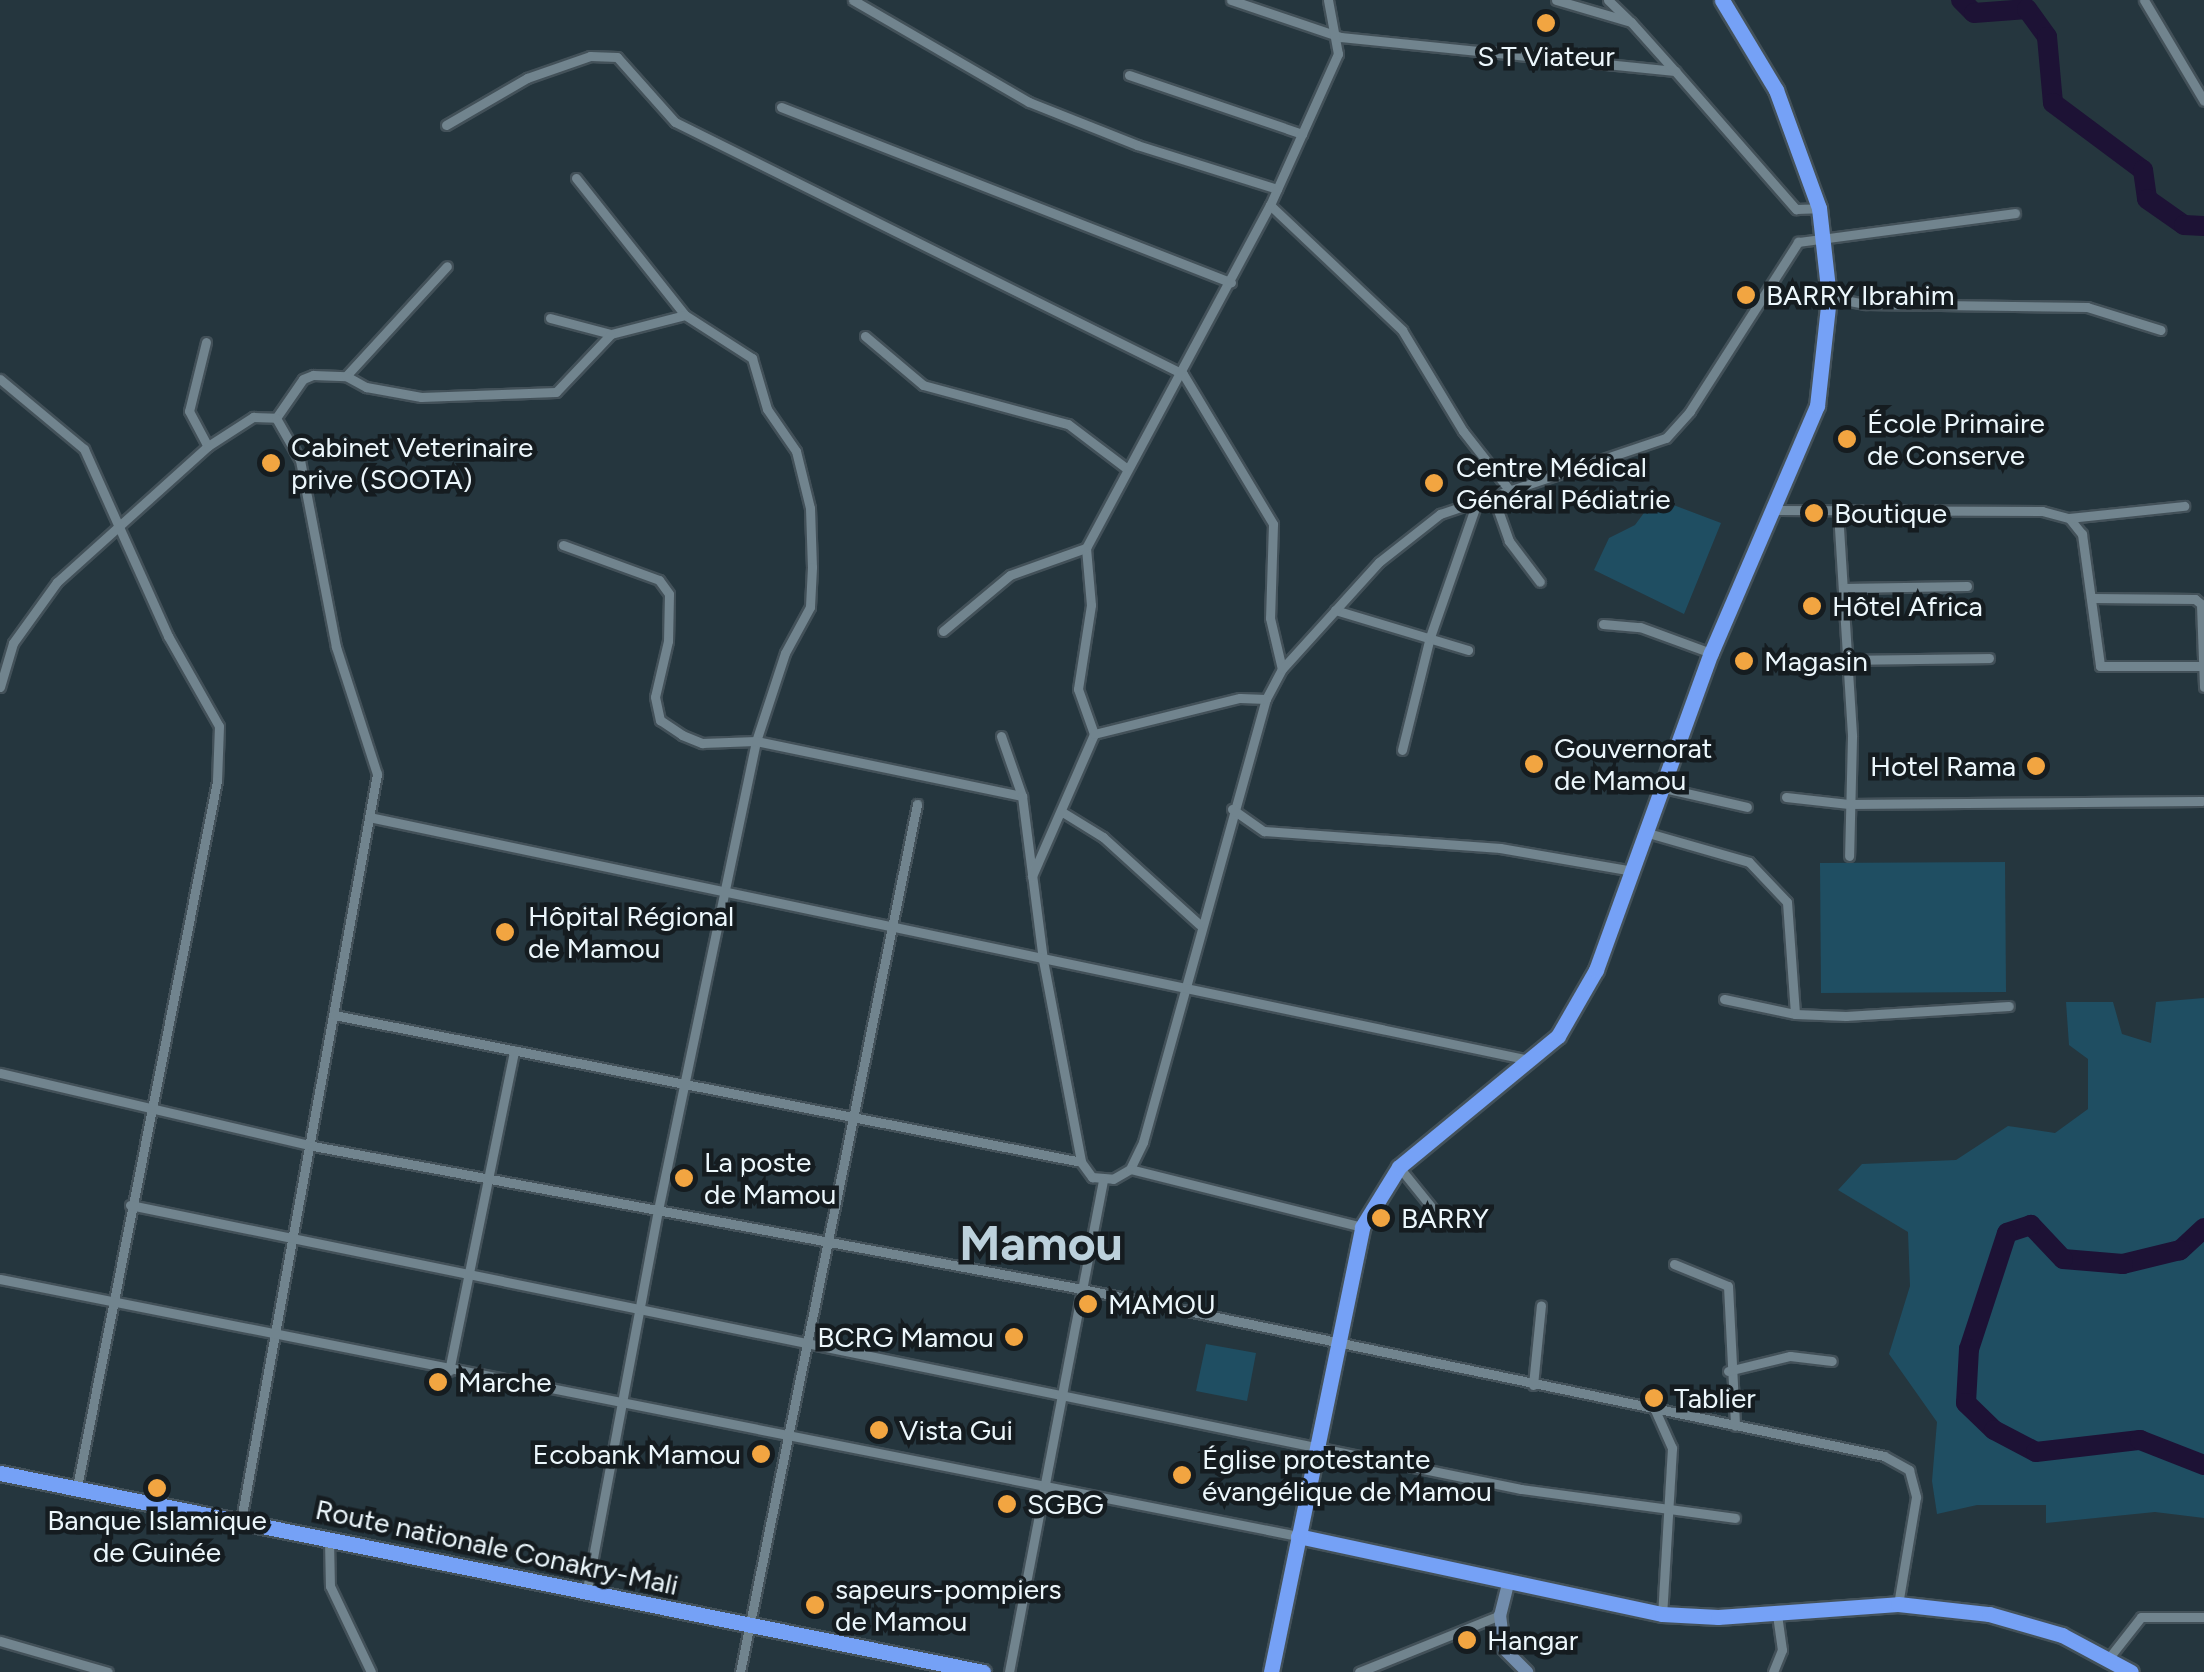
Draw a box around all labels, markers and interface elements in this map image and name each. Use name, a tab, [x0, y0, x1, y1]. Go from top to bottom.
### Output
marker: S T Viateur	[1535, 12, 1557, 34]
place label: S T Viateur	[1477, 39, 1615, 73]
place label: BARRY Ibrahim	[1766, 278, 1955, 312]
marker: BARRY Ibrahim	[1735, 284, 1757, 306]
place label: École Primaire de Conserve	[1867, 406, 2045, 472]
marker: École Primaire de Conserve	[1836, 428, 1858, 450]
place label: Cabinet Veterinaire prive (SOOTA)	[291, 430, 533, 496]
place label: Centre Médical Général Pédiatrie	[1456, 450, 1671, 516]
marker: Cabinet Veterinaire prive (SOOTA)	[260, 452, 282, 474]
marker: Centre Médical Général Pédiatrie	[1421, 470, 1447, 496]
place label: Boutique	[1834, 496, 1947, 530]
marker: Boutique	[1803, 502, 1825, 524]
place label: Hôtel Africa	[1832, 589, 1983, 623]
marker: Hôtel Africa	[1801, 595, 1823, 617]
place label: Magasin	[1764, 644, 1868, 678]
marker: Magasin	[1733, 650, 1755, 672]
place label: Gouvernorat de Mamou	[1554, 731, 1712, 797]
place label: Hotel Rama	[1870, 749, 2016, 783]
marker: Gouvernorat de Mamou	[1523, 753, 1545, 775]
marker: Hotel Rama	[2025, 755, 2047, 777]
place label: Hôpital Régional de Mamou	[528, 899, 734, 965]
marker: Hôpital Régional de Mamou	[492, 919, 518, 945]
place label: La poste de Mamou	[704, 1145, 836, 1211]
marker: La poste de Mamou	[673, 1167, 695, 1189]
place label: BARRY	[1401, 1201, 1489, 1235]
marker: BARRY	[1370, 1207, 1392, 1229]
district label: Mamou	[959, 1215, 1123, 1273]
place label: MAMOU	[1108, 1287, 1216, 1321]
marker: MAMOU	[1077, 1293, 1099, 1315]
place label: BCRG Mamou	[817, 1320, 994, 1354]
marker: BCRG Mamou	[1003, 1326, 1025, 1348]
place label: Marche	[458, 1365, 551, 1399]
marker: Marche	[427, 1371, 449, 1393]
place label: Tablier	[1674, 1381, 1756, 1415]
marker: Tablier	[1643, 1387, 1665, 1409]
place label: Vista Gui	[899, 1413, 1013, 1447]
marker: Vista Gui	[868, 1419, 890, 1441]
place label: Ecobank Mamou	[533, 1437, 741, 1471]
place label: Église protestante évangélique de Mamou	[1202, 1442, 1492, 1508]
marker: Ecobank Mamou	[750, 1443, 772, 1465]
marker: Église protestante évangélique de Mamou	[1171, 1464, 1193, 1486]
marker: Banque Islamique de Guinée	[146, 1477, 168, 1499]
place label: SGBG	[1027, 1487, 1104, 1521]
street label: Route nationale Conakry-Mali	[313, 1492, 681, 1602]
marker: SGBG	[996, 1493, 1018, 1515]
place label: Banque Islamique de Guinée	[47, 1503, 267, 1569]
place label: sapeurs-pompiers de Mamou	[835, 1572, 1061, 1638]
marker: sapeurs-pompiers de Mamou	[804, 1594, 826, 1616]
place label: Hangar	[1487, 1623, 1578, 1657]
marker: Hangar	[1456, 1629, 1478, 1651]

